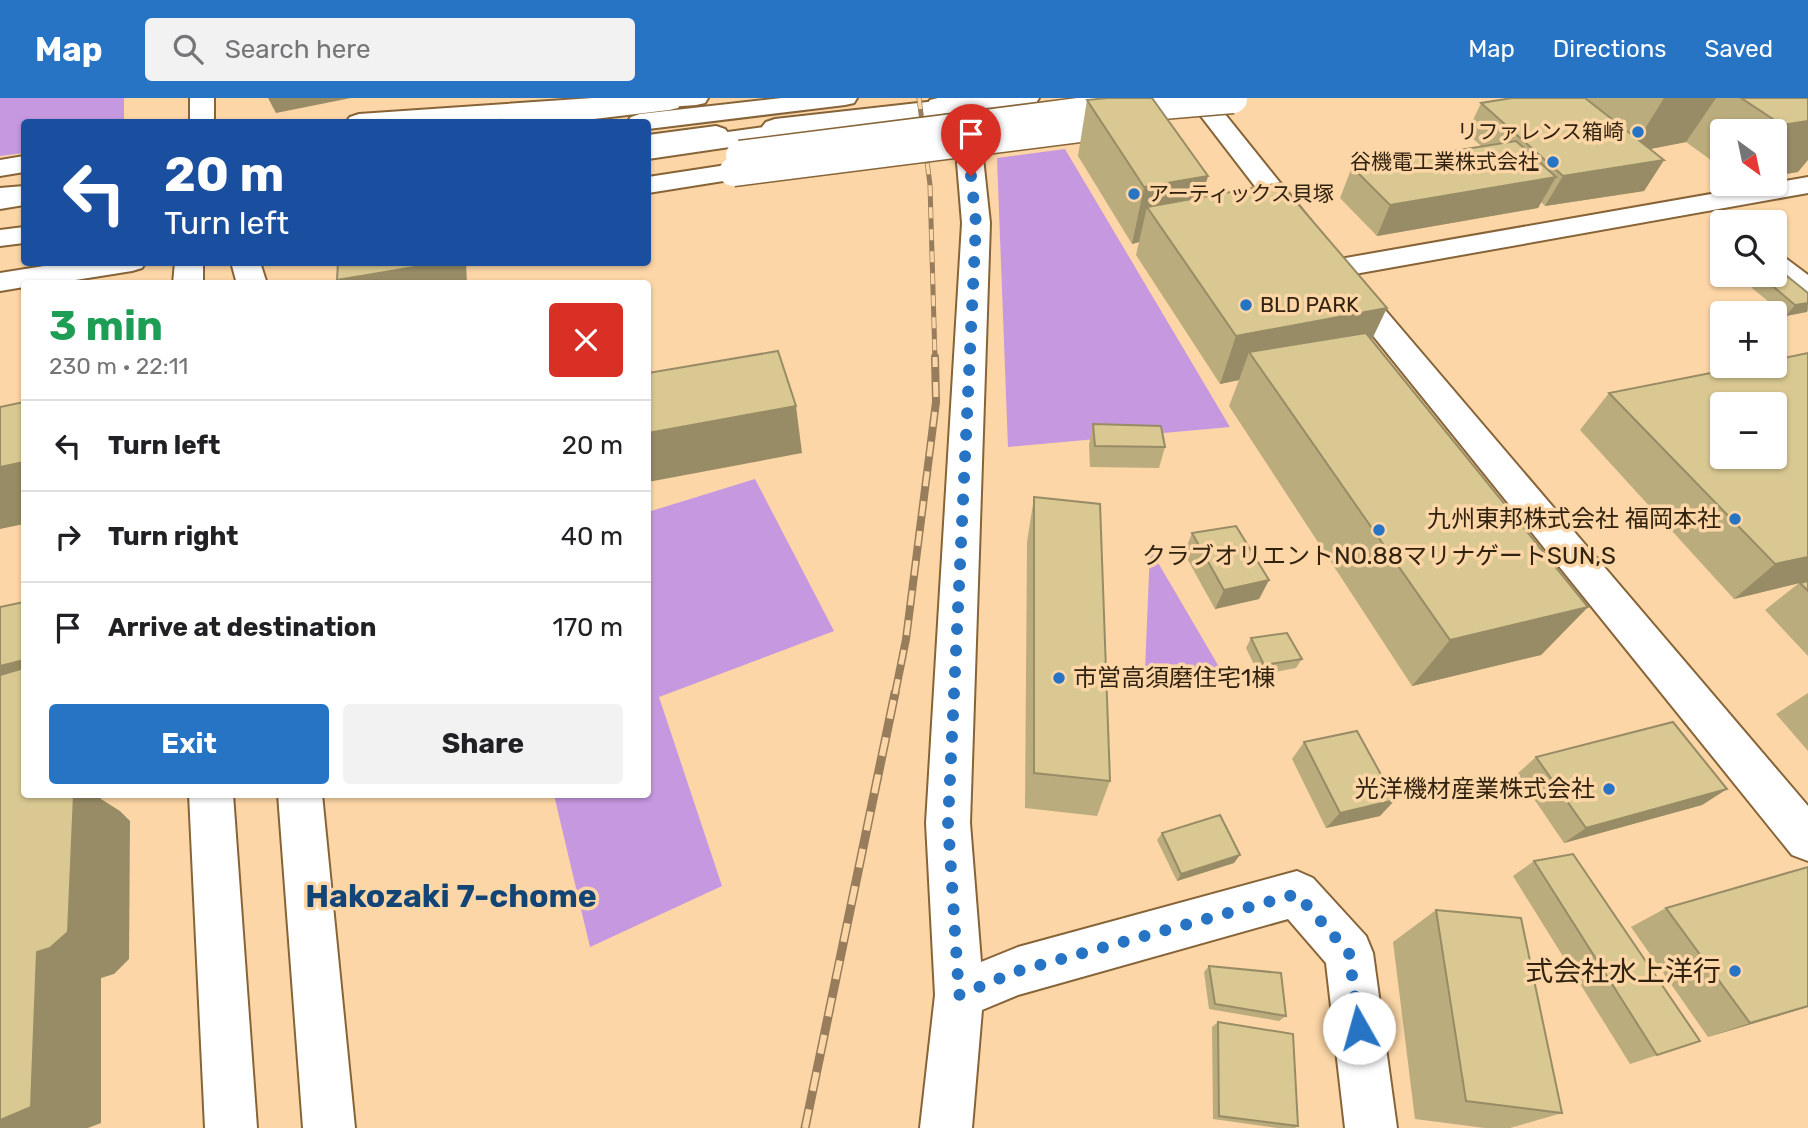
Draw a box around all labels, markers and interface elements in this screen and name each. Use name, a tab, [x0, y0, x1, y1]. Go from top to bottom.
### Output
search box	[145, 18, 635, 81]
text: Map	[35, 30, 103, 69]
icon: search	[169, 30, 207, 68]
text: Search here	[225, 34, 370, 65]
text: Map	[1468, 35, 1515, 63]
text: Directions	[1553, 35, 1666, 63]
text: Saved	[1704, 35, 1773, 63]
pin	[941, 104, 1001, 176]
icon: arrive	[952, 115, 990, 153]
place label: リファレンス箱崎	[1456, 119, 1624, 144]
north arrow	[1710, 119, 1787, 196]
map controls	[1710, 119, 1787, 469]
marker: リファレンス箱崎	[1630, 124, 1646, 140]
text: 20 m	[164, 145, 285, 203]
icon: left	[49, 147, 140, 238]
place label: 谷機電工業株式会社	[1350, 149, 1539, 174]
marker: 谷機電工業株式会社	[1545, 154, 1561, 170]
place label: アーティックス貝塚	[1148, 181, 1334, 206]
marker: アーティックス貝塚	[1126, 186, 1142, 202]
text: Turn left	[164, 204, 289, 242]
button: search	[1710, 210, 1787, 287]
place label: BLD PARK	[1260, 292, 1359, 317]
marker: BLD PARK	[1238, 297, 1254, 313]
text: 3 min	[49, 301, 163, 351]
button: +	[1710, 301, 1787, 378]
button: close	[549, 303, 623, 377]
text: 230 m · 22:11	[49, 352, 188, 380]
button: −	[1710, 392, 1787, 469]
icon: left	[49, 427, 87, 465]
text: Turn left	[108, 430, 220, 461]
text: 20 m	[562, 430, 623, 461]
place label: 九州東邦株式会社 福岡本社	[1427, 505, 1721, 533]
marker: 九州東邦株式会社 福岡本社	[1727, 511, 1743, 527]
icon: right	[49, 518, 87, 556]
text: Turn right	[108, 521, 238, 552]
text: 40 m	[561, 521, 623, 552]
marker: クラブオリエントNO.88マリナゲートSUN,S	[1371, 522, 1387, 538]
place label: クラブオリエントNO.88マリナゲートSUN,S	[1142, 542, 1616, 570]
icon: arrive	[49, 609, 87, 647]
text: Arrive at destination	[108, 612, 376, 643]
text: 170 m	[553, 612, 623, 643]
place label: 市営高須磨住宅1棟	[1073, 664, 1275, 692]
marker: 市営高須磨住宅1棟	[1051, 670, 1067, 686]
button: Exit	[49, 704, 329, 784]
button: Share	[343, 704, 623, 784]
place label: 光洋機材産業株式会社	[1355, 775, 1595, 803]
marker: 光洋機材産業株式会社	[1601, 781, 1617, 797]
district label: Hakozaki 7-chome	[305, 877, 597, 915]
place label: 式会社水上洋行	[1525, 955, 1721, 988]
marker: 式会社水上洋行	[1727, 963, 1743, 979]
position arrow	[1322, 991, 1396, 1065]

